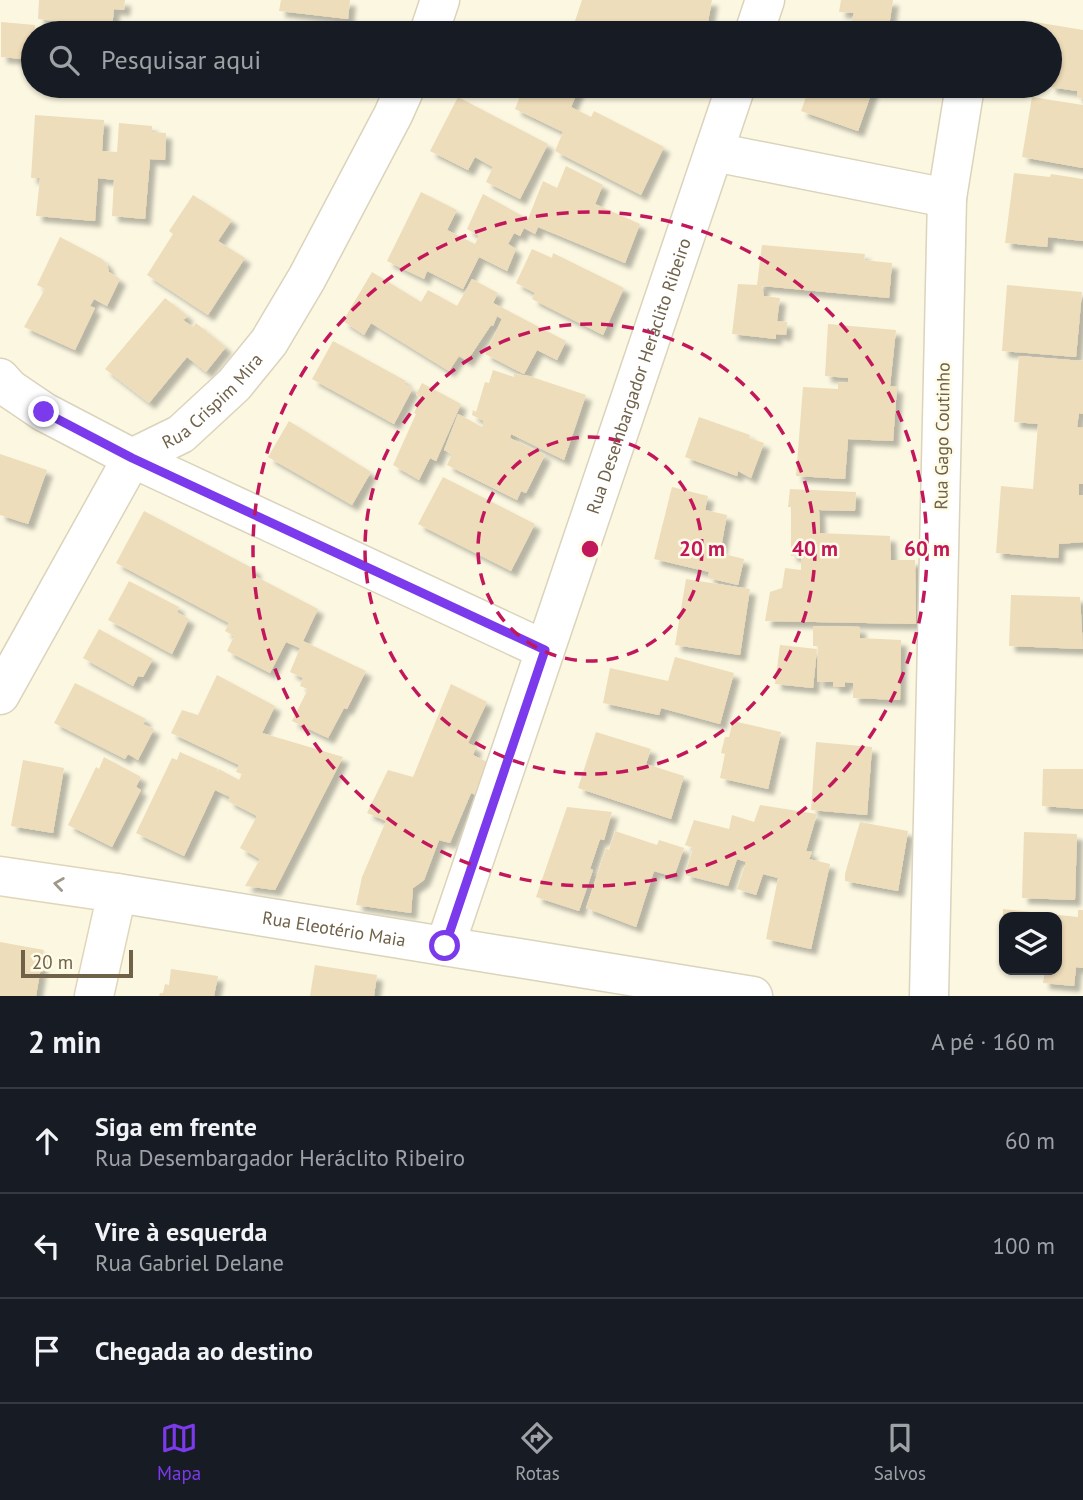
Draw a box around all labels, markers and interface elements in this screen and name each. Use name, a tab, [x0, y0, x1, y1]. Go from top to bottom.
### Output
search box	[21, 21, 1062, 98]
icon: search	[45, 41, 83, 79]
text: Pesquisar aqui	[101, 43, 261, 76]
street label: Rua Desembargador Heráclito Ribeiro	[581, 235, 695, 517]
street label: Rua Crispim Mira	[158, 348, 267, 453]
street label: Rua Gago Coutinho	[929, 362, 955, 510]
route end	[28, 396, 59, 427]
text: 20 m	[679, 535, 725, 562]
text: 40 m	[792, 535, 838, 562]
text: 60 m	[904, 535, 950, 562]
centre of rings	[578, 537, 602, 561]
one-way arrow	[53, 877, 64, 892]
street label: Rua Eleotério Maia	[261, 905, 408, 951]
map controls	[999, 912, 1062, 975]
button: layers	[999, 912, 1062, 975]
route start	[429, 930, 460, 961]
scale bar	[21, 947, 133, 979]
text: 20 m	[32, 950, 73, 974]
text: 2 min	[28, 1022, 101, 1061]
text: A pé · 160 m	[931, 1027, 1055, 1056]
text: Siga em frente	[95, 1110, 257, 1143]
icon: ahead	[28, 1122, 66, 1160]
text: 60 m	[1005, 1126, 1055, 1155]
text: Rua Desembargador Heráclito Ribeiro	[95, 1143, 465, 1172]
text: Vire à esquerda	[95, 1215, 267, 1248]
icon: left	[28, 1227, 66, 1265]
text: 100 m	[993, 1231, 1055, 1260]
text: Rua Gabriel Delane	[95, 1248, 284, 1277]
icon: arrive	[28, 1332, 66, 1370]
text: Chegada ao destino	[95, 1334, 313, 1367]
tab: Mapa	[157, 1419, 201, 1485]
tab: Rotas	[515, 1419, 560, 1485]
tab: Salvos	[874, 1419, 926, 1485]

